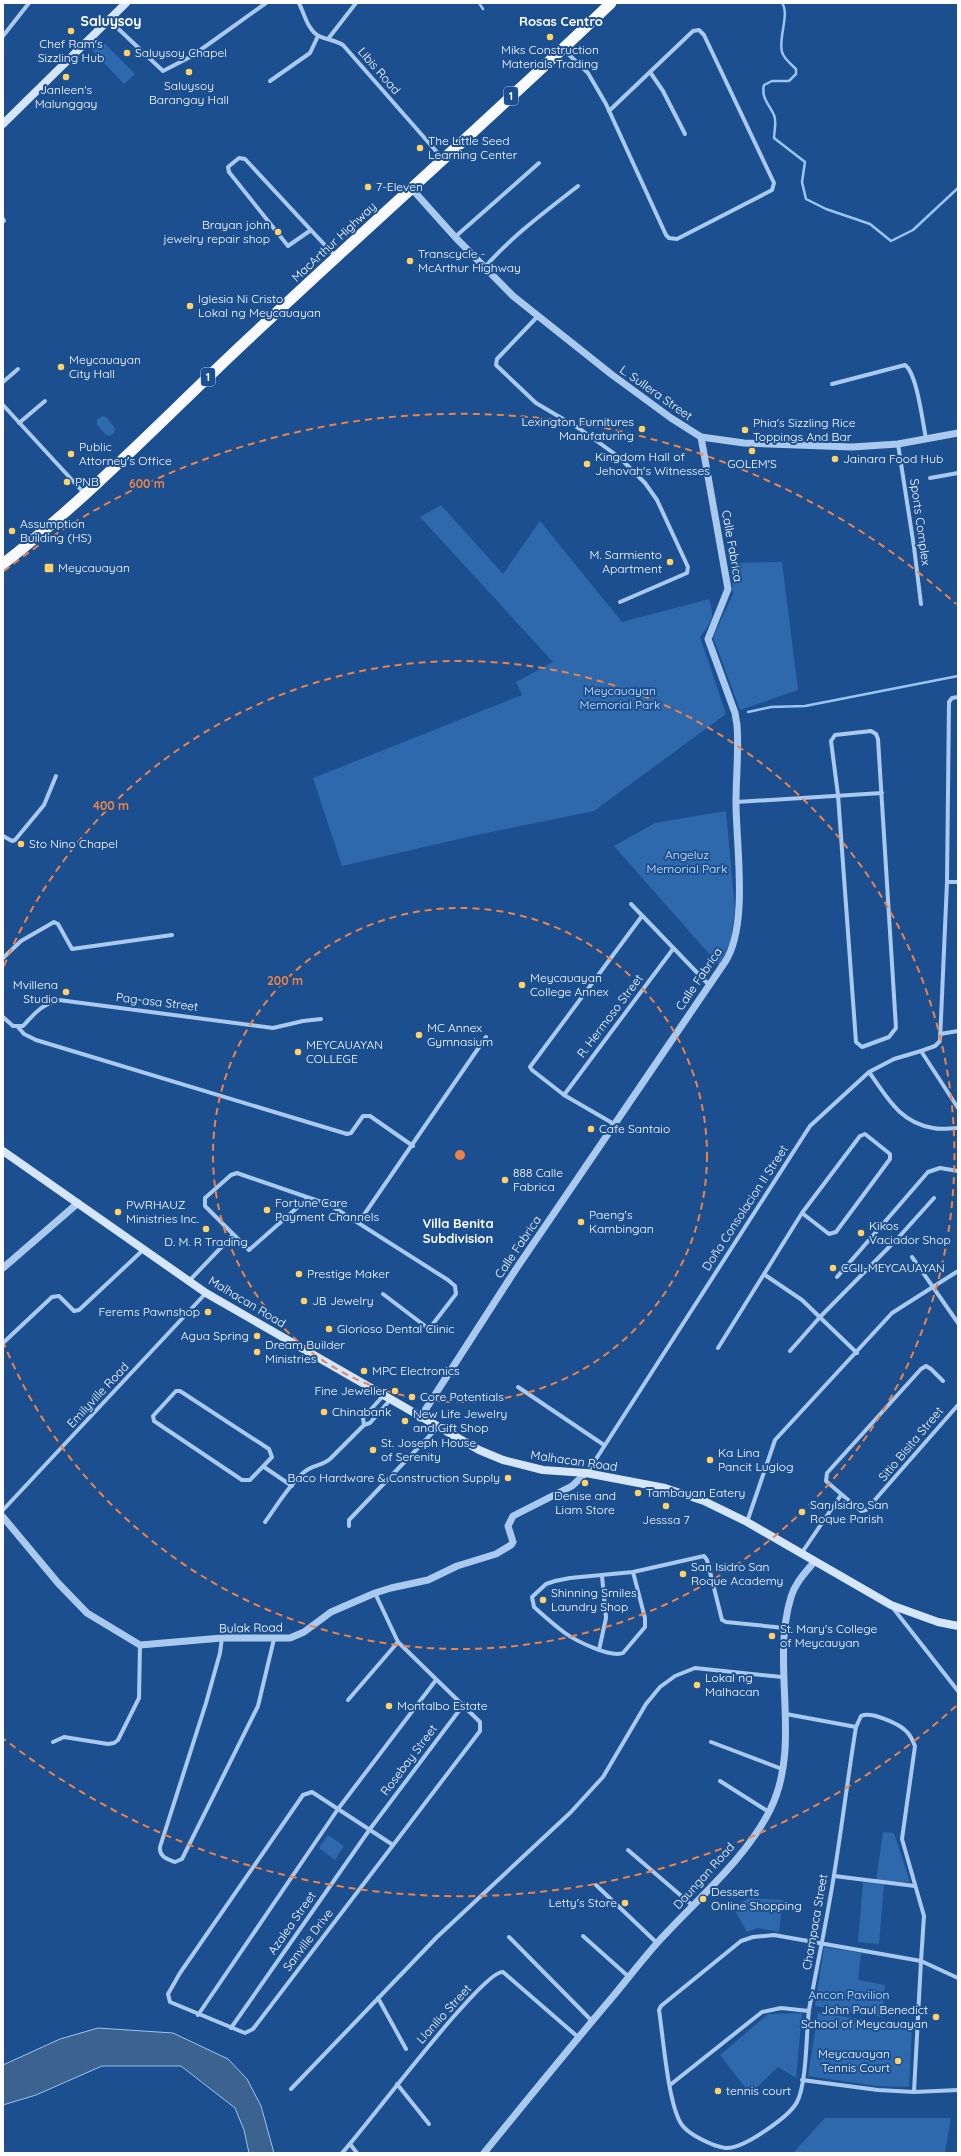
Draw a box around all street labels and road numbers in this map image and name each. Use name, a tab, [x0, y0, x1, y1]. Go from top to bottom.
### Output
street label: Libis Road	[355, 44, 404, 97]
road number: 1	[504, 87, 518, 105]
street label: MacArthur Highway	[288, 199, 379, 285]
street label: L. Sullera Street	[617, 362, 696, 423]
road number: 1	[201, 368, 215, 386]
street label: Sports Complex	[907, 478, 934, 566]
street label: Calle Fabrica	[719, 509, 746, 583]
street label: Calle Fabrica	[672, 945, 725, 1013]
street label: R. Hermoso Street	[573, 971, 646, 1060]
street label: Pag-asa Street	[115, 989, 199, 1014]
street label: Doña Consolacion II Street	[698, 1142, 791, 1273]
street label: Calle Fabrica	[491, 1213, 544, 1281]
street label: Malhacan Road	[206, 1273, 289, 1331]
street label: Emilyville Road	[64, 1359, 132, 1430]
street label: Sitio Bisita Street	[875, 1403, 946, 1484]
street label: Malhacan Road	[530, 1447, 618, 1474]
street label: Bulak Road	[219, 1619, 283, 1636]
street label: Rosebay Street	[377, 1721, 440, 1798]
street label: Daungan Road	[670, 1839, 737, 1912]
street label: Champaca Street	[799, 1873, 830, 1971]
street label: Azalea Street	[264, 1888, 319, 1957]
street label: Sanville Drive	[279, 1905, 336, 1974]
street label: Llanilio Street	[413, 1981, 474, 2046]

